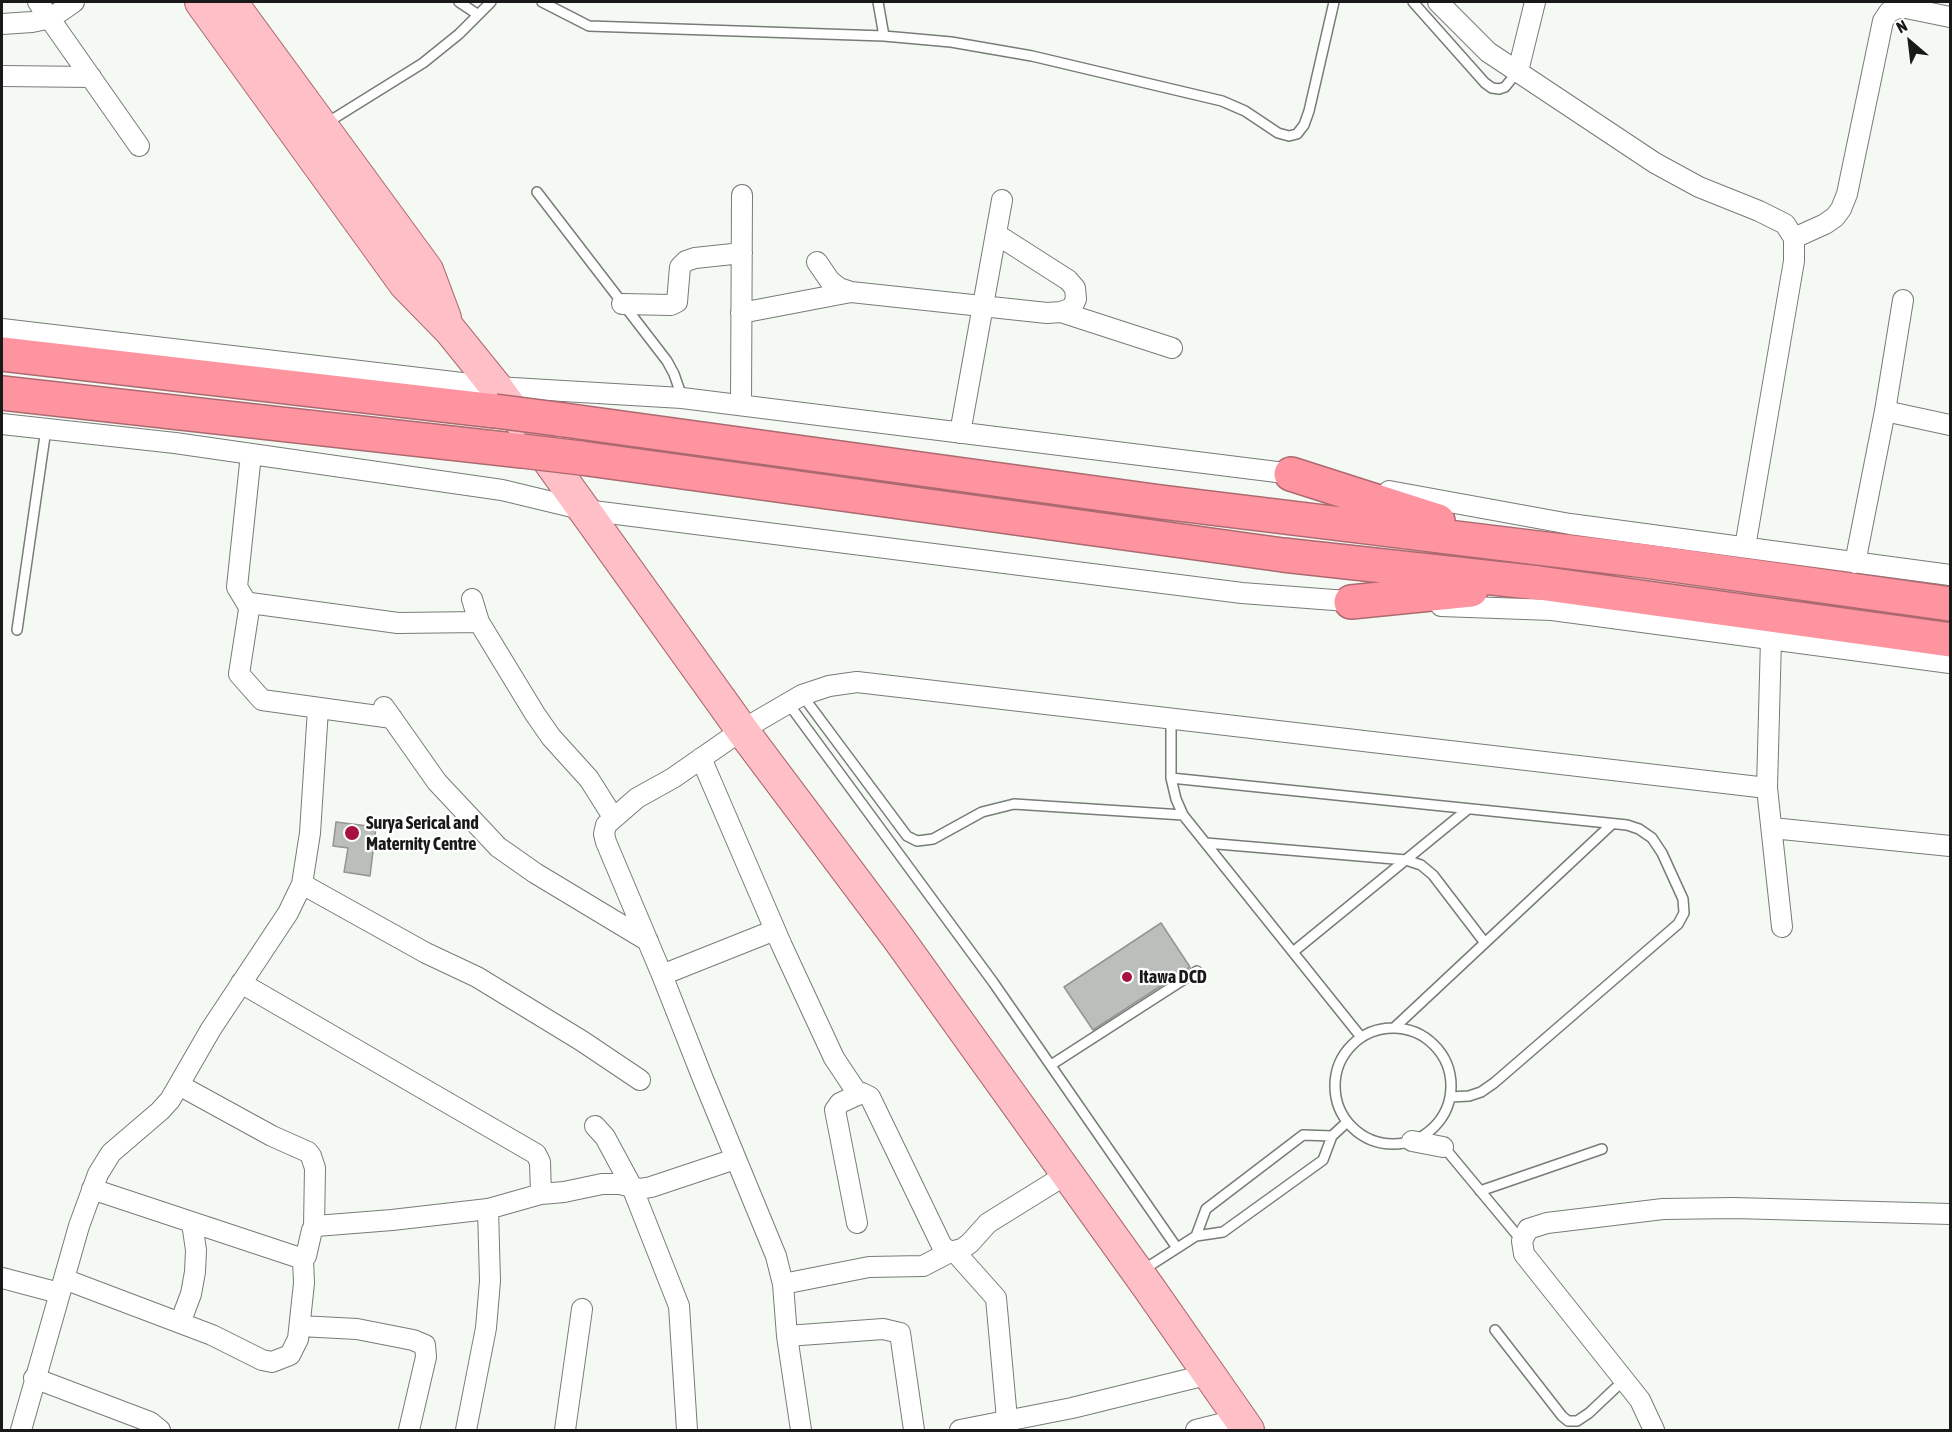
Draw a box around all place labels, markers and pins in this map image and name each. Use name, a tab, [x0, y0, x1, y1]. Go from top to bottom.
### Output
place label: Surya Serical and Maternity Centre	[366, 812, 479, 854]
marker: Surya Serical and Maternity Centre	[343, 824, 361, 842]
place label: Itawa DCD	[1139, 966, 1207, 988]
marker: Itawa DCD	[1120, 970, 1134, 984]

